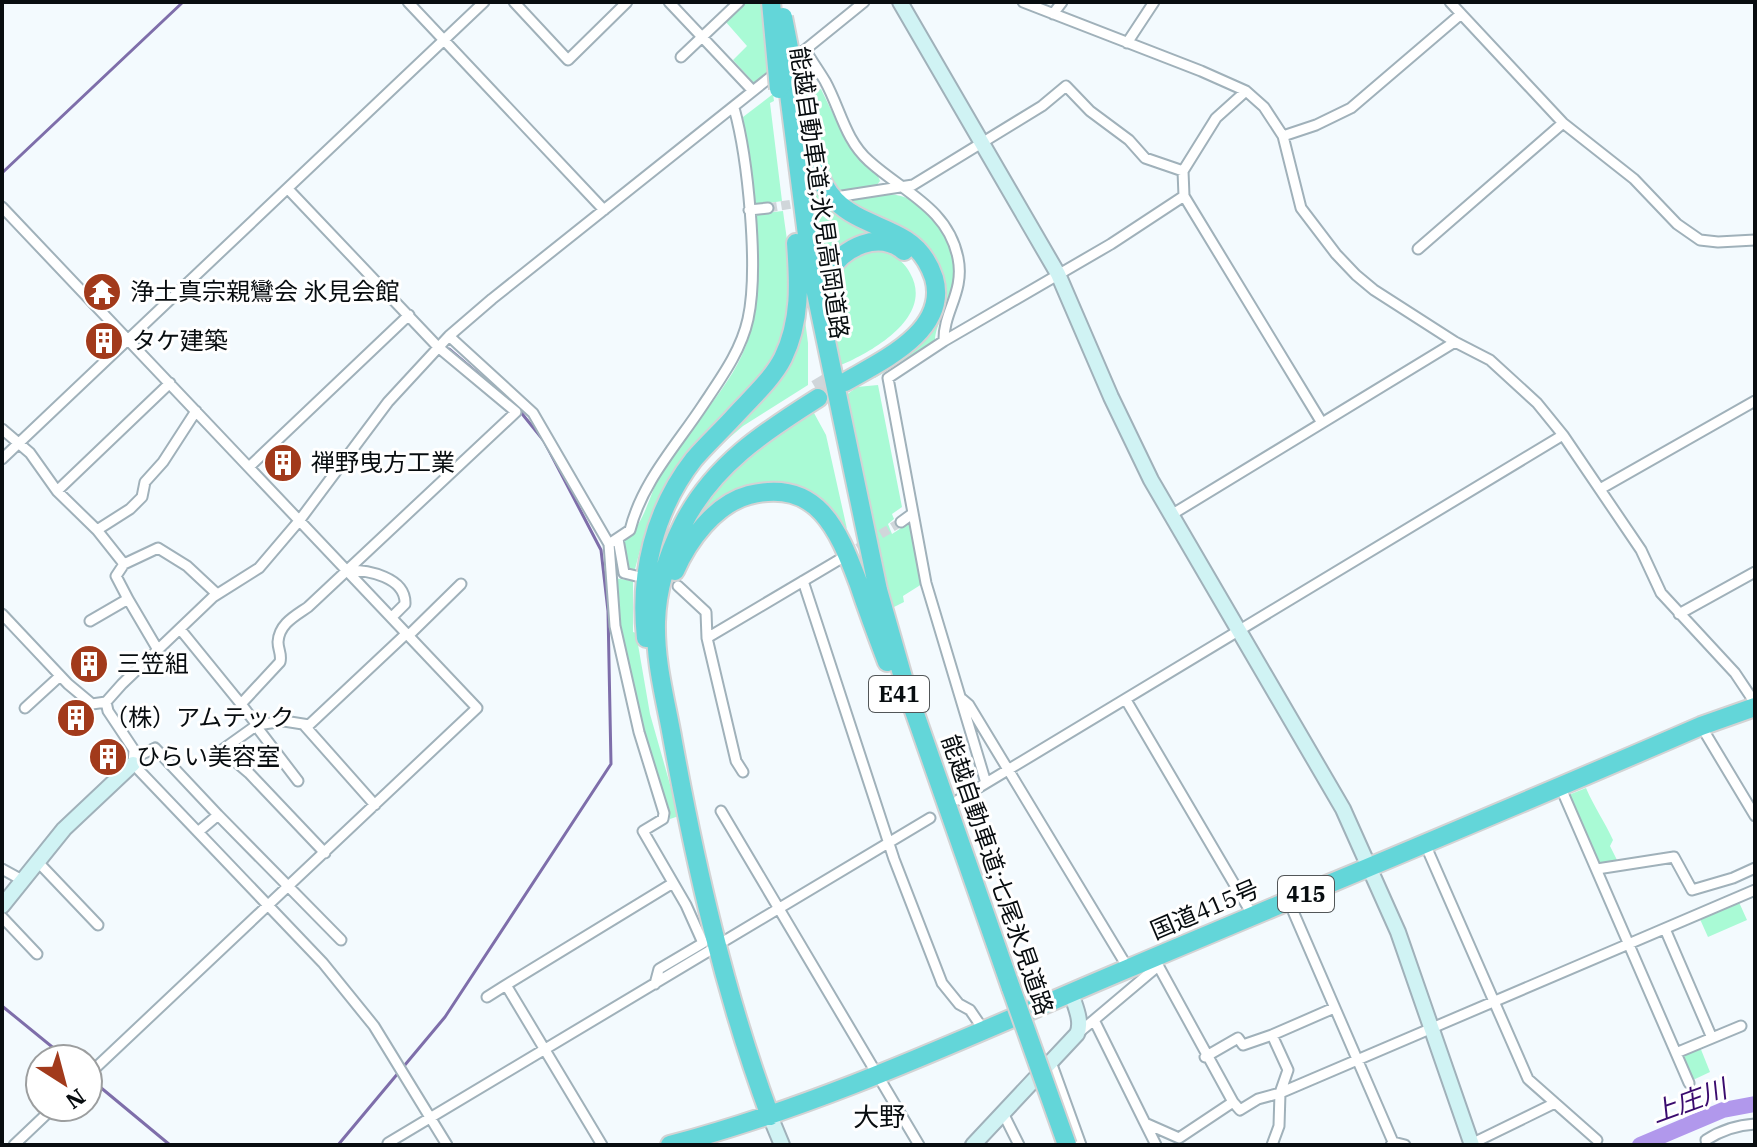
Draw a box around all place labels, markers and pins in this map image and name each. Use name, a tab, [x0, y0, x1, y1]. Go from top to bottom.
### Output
temple icon: 浄土真宗親鸞会 氷見会館	[81, 271, 123, 313]
place label: 浄土真宗親鸞会 氷見会館	[130, 275, 400, 307]
building icon: タケ建築	[83, 320, 125, 362]
place label: タケ建築	[132, 324, 228, 356]
building icon: 禅野曳方工業	[262, 442, 304, 484]
place label: 禅野曳方工業	[311, 446, 455, 478]
building icon: 三笠組	[68, 643, 110, 685]
place label: 三笠組	[117, 647, 189, 679]
building icon: （株）アムテック	[55, 697, 97, 739]
place label: （株）アムテック	[104, 701, 294, 733]
building icon: ひらい美容室	[87, 736, 129, 778]
place label: ひらい美容室	[136, 740, 280, 772]

